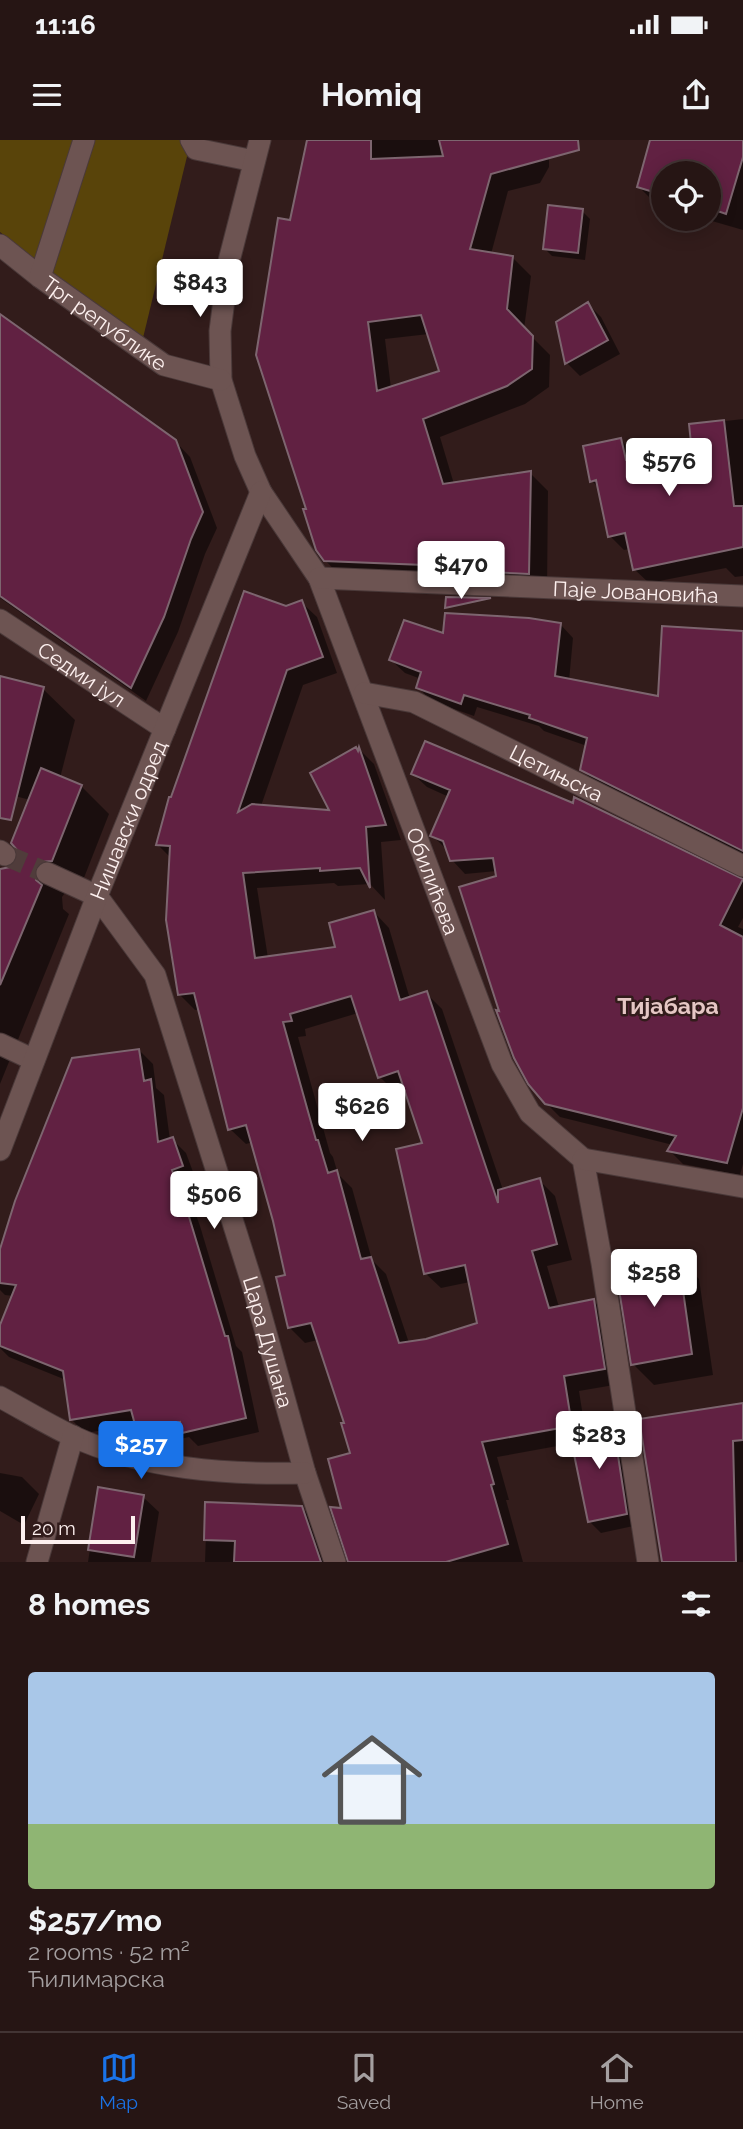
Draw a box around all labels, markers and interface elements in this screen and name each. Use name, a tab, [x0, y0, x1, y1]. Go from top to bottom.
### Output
text: 11:16	[35, 10, 96, 40]
icon: menu	[28, 76, 66, 114]
text: Homiq	[321, 76, 422, 113]
icon: share	[677, 76, 715, 114]
map controls	[651, 161, 721, 231]
button: locate	[651, 161, 721, 231]
pin: $843	[159, 260, 241, 319]
text: $843	[173, 268, 227, 295]
street label: Трг републике	[38, 271, 172, 376]
pin: $576	[628, 438, 710, 498]
text: $576	[642, 447, 696, 474]
pin: $470	[420, 542, 502, 601]
text: $470	[434, 550, 488, 577]
street label: Паје Јовановића	[552, 575, 719, 607]
street label: Седми јул	[33, 636, 130, 712]
street label: Нишавски одред	[84, 736, 171, 903]
street label: Цетињска	[506, 739, 607, 807]
street label: Обилићева	[401, 824, 465, 938]
district label: Тијабара	[617, 992, 719, 1019]
pin: $626	[321, 1084, 403, 1143]
text: $626	[334, 1092, 390, 1119]
pin: $506	[173, 1172, 255, 1231]
text: $506	[186, 1180, 242, 1207]
pin: $258	[613, 1250, 695, 1309]
text: $258	[627, 1258, 681, 1285]
street label: Цара Душана	[238, 1273, 299, 1410]
pin: $283	[558, 1412, 640, 1471]
text: $283	[572, 1420, 626, 1447]
pin: $257	[100, 1422, 182, 1481]
text: $257	[114, 1430, 168, 1457]
scale bar	[21, 1513, 135, 1545]
text: 20 m	[32, 1517, 76, 1539]
icon: filters	[677, 1585, 715, 1623]
text: 8 homes	[28, 1587, 150, 1622]
icon: home	[309, 1717, 435, 1843]
text: $257/mo	[28, 1903, 162, 1938]
text: 2 rooms · 52 m²	[28, 1938, 190, 1965]
text: Ћилимарска	[28, 1965, 165, 1992]
tab: Map	[99, 2049, 138, 2113]
tab: Saved	[337, 2049, 391, 2113]
tab: Home	[590, 2049, 644, 2113]

